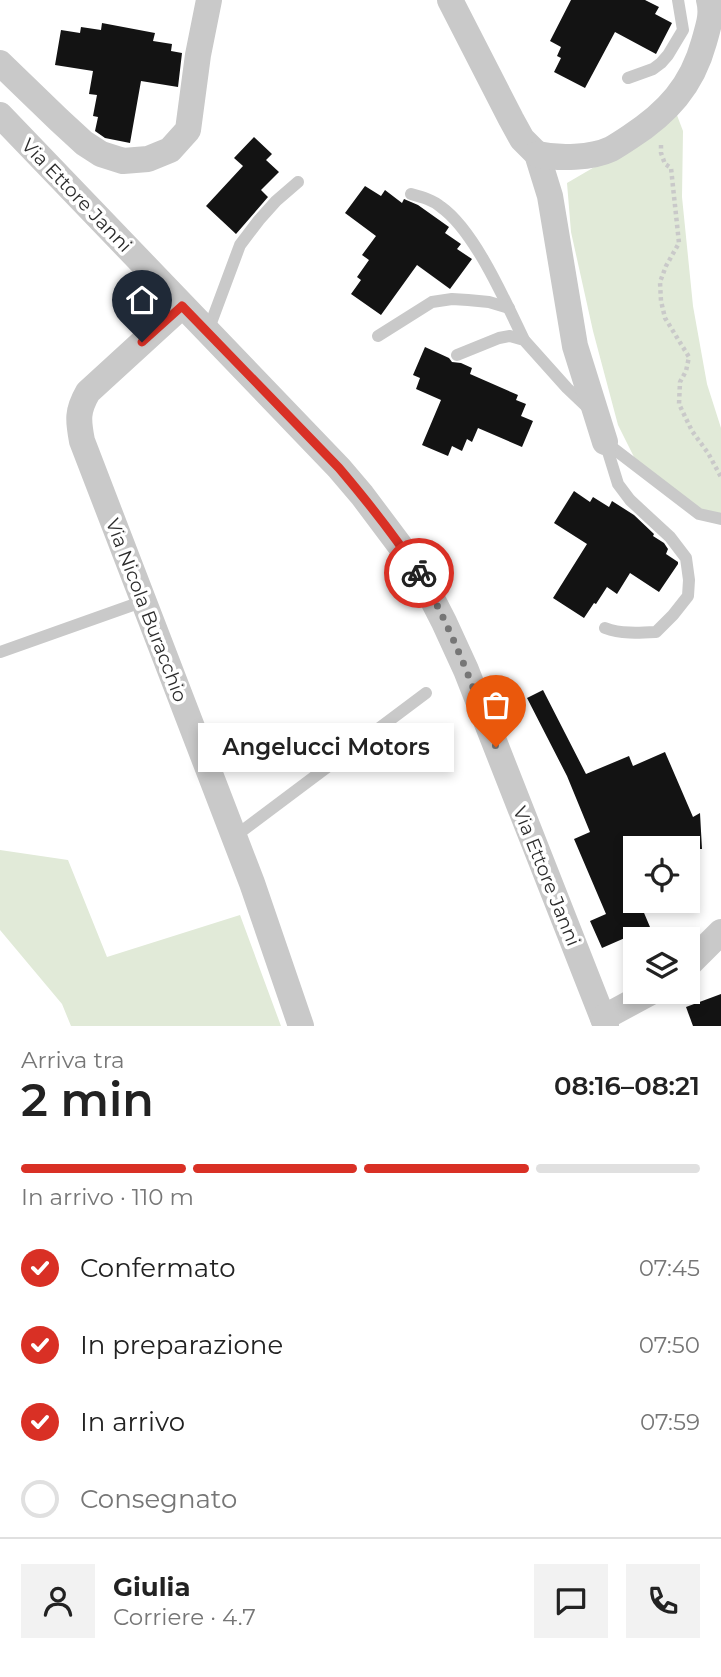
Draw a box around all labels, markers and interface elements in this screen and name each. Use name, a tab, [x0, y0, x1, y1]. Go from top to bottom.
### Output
street label: Via Ettore Janni	[17, 134, 137, 257]
pin	[112, 270, 172, 342]
icon: home	[123, 281, 161, 319]
street label: Via Nicola Buracchio	[101, 515, 192, 705]
courier	[384, 538, 454, 608]
icon: bike	[400, 554, 438, 592]
pin	[466, 675, 526, 747]
icon: bag	[477, 686, 515, 724]
callout: Angelucci Motors	[199, 722, 454, 772]
text: Angelucci Motors	[222, 733, 430, 761]
street label: Via Ettore Janni	[508, 803, 585, 949]
map controls	[623, 836, 700, 1004]
button: locate	[623, 836, 700, 913]
button: layers	[623, 927, 700, 1004]
text: Arriva tra	[21, 1046, 125, 1074]
text: 08:16–08:21	[554, 1070, 700, 1102]
text: 2 min	[21, 1071, 154, 1128]
text: In arrivo · 110 m	[21, 1183, 194, 1211]
icon: check	[21, 1249, 59, 1287]
text: Confermato	[80, 1252, 236, 1284]
text: 07:45	[639, 1254, 700, 1282]
icon: check	[21, 1326, 59, 1364]
text: In preparazione	[80, 1329, 283, 1361]
text: 07:50	[639, 1331, 700, 1359]
icon: check	[21, 1403, 59, 1441]
text: In arrivo	[80, 1406, 185, 1438]
text: 07:59	[640, 1408, 700, 1436]
text: Consegnato	[80, 1483, 237, 1515]
button: person	[21, 1564, 95, 1638]
button: chat	[534, 1564, 608, 1638]
button: phone	[626, 1564, 700, 1638]
text: Giulia	[113, 1571, 190, 1603]
text: Corriere · 4.7	[113, 1603, 256, 1631]

